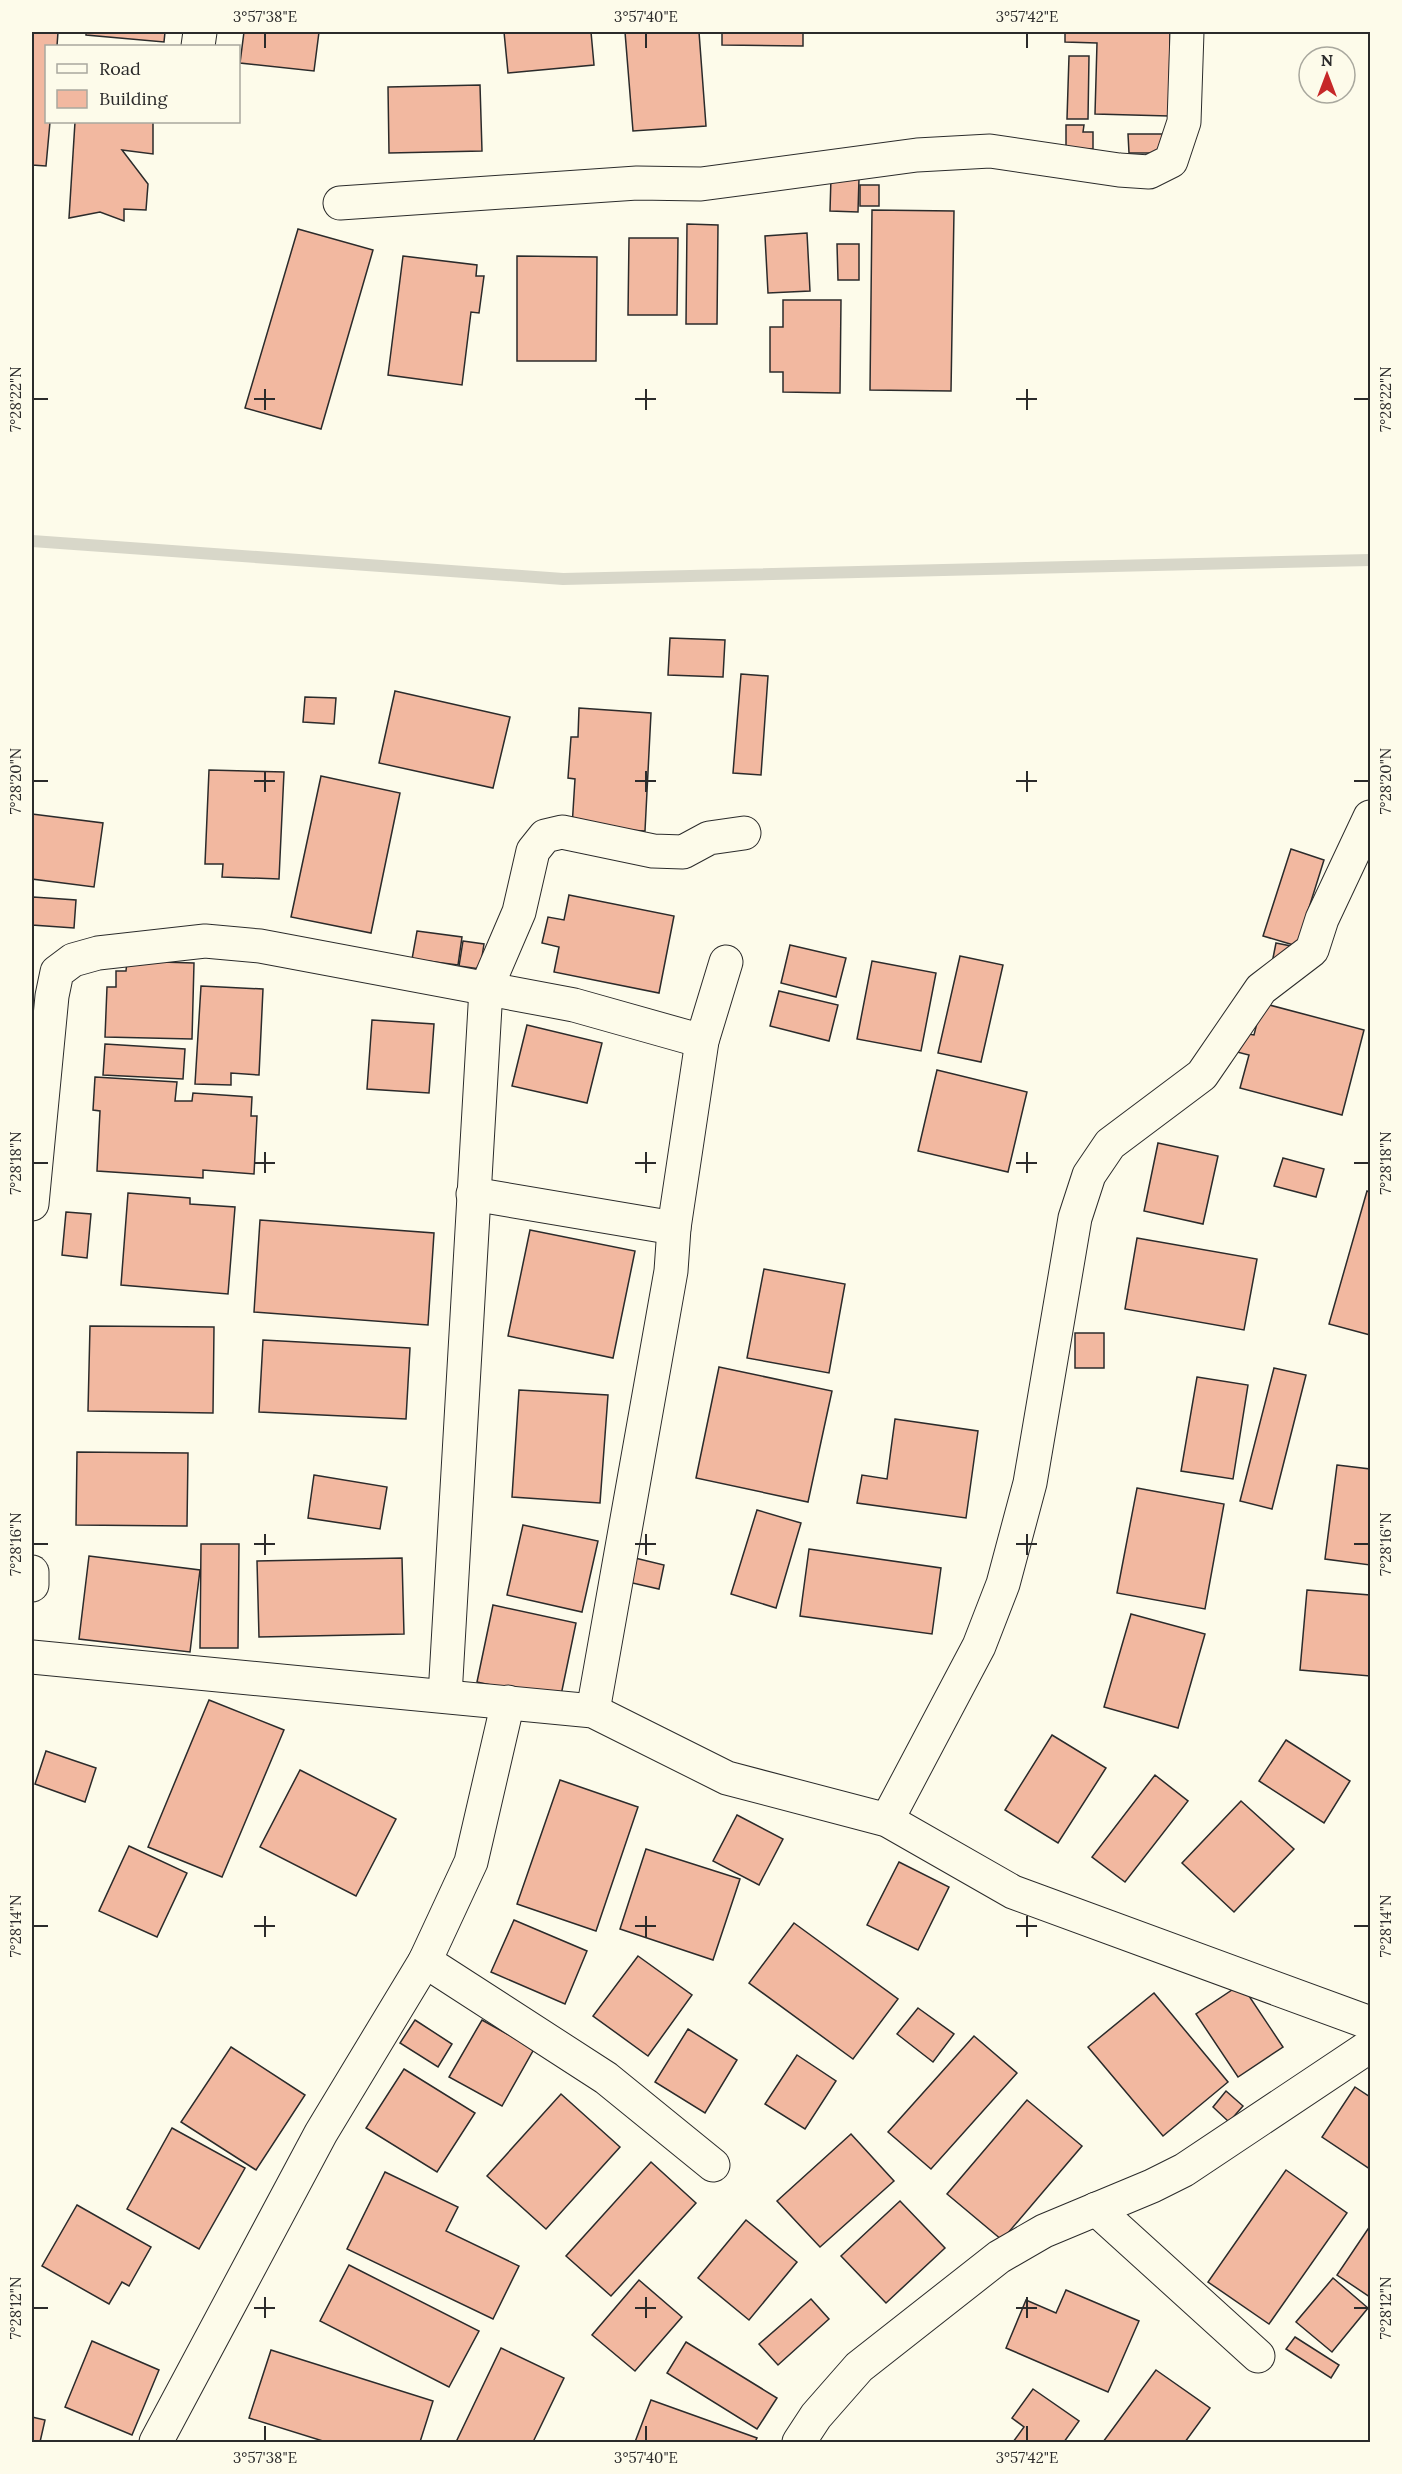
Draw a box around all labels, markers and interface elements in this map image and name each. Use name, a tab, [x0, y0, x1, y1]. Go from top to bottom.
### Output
text: 3°57'38"E	[233, 7, 297, 26]
text: 3°57'40"E	[614, 7, 678, 26]
text: 3°57'42"E	[996, 7, 1058, 26]
legend	[45, 45, 240, 123]
north arrow	[1297, 45, 1357, 105]
text: N	[1321, 50, 1333, 70]
text: Road	[99, 57, 141, 80]
text: Building	[99, 87, 169, 110]
text: 7°28'22"N	[6, 366, 25, 432]
text: 7°28'22"N	[1376, 366, 1395, 432]
text: 7°28'20"N	[6, 748, 25, 814]
text: 7°28'20"N	[1376, 748, 1395, 814]
text: 7°28'18"N	[6, 1131, 25, 1195]
text: 7°28'18"N	[1376, 1131, 1395, 1195]
text: 7°28'16"N	[6, 1512, 25, 1576]
text: 7°28'16"N	[1376, 1512, 1395, 1576]
text: 7°28'14"N	[6, 1895, 25, 1957]
text: 7°28'14"N	[1376, 1895, 1395, 1957]
text: 7°28'12"N	[6, 2277, 25, 2339]
text: 7°28'12"N	[1376, 2277, 1395, 2339]
text: 3°57'38"E	[233, 2448, 297, 2467]
text: 3°57'40"E	[614, 2448, 678, 2467]
text: 3°57'42"E	[996, 2448, 1058, 2467]

